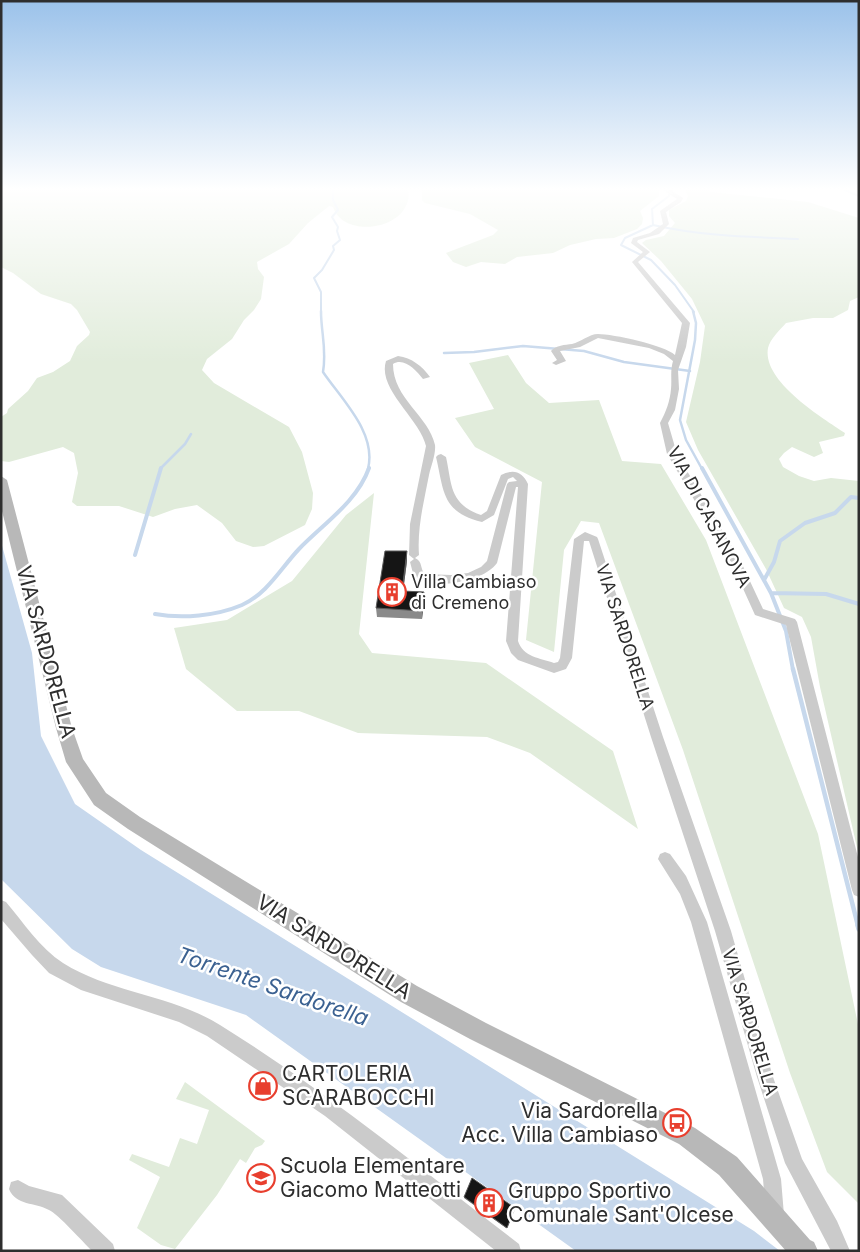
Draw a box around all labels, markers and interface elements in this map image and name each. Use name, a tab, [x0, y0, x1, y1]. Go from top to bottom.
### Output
street label: VIA DI CASANOVA	[663, 442, 756, 591]
street label: VIA SARDORELLA	[592, 561, 659, 712]
street label: VIA SARDORELLA	[11, 563, 82, 741]
place label: Villa Cambiaso di Cremeno	[411, 571, 536, 613]
building icon: Villa Cambiaso di Cremeno	[377, 577, 407, 607]
street label: VIA SARDORELLA	[252, 889, 416, 1004]
water label: Torrente Sardorella	[174, 941, 372, 1031]
street label: VIA SARDORELLA	[718, 946, 783, 1098]
place label: CARTOLERIA SCARABOCCHI	[282, 1061, 435, 1110]
shop icon: CARTOLERIA SCARABOCCHI	[248, 1071, 278, 1101]
place label: Via Sardorella Acc. Villa Cambiaso	[461, 1098, 658, 1147]
bus stop icon: Via Sardorella Acc. Villa Cambiaso	[662, 1108, 692, 1138]
place label: Scuola Elementare Giacomo Matteotti	[280, 1153, 465, 1202]
school or university icon: Scuola Elementare Giacomo Matteotti	[246, 1163, 276, 1193]
place label: Gruppo Sportivo Comunale Sant'Olcese	[508, 1178, 734, 1227]
building icon: Gruppo Sportivo Comunale Sant'Olcese	[474, 1188, 504, 1218]

